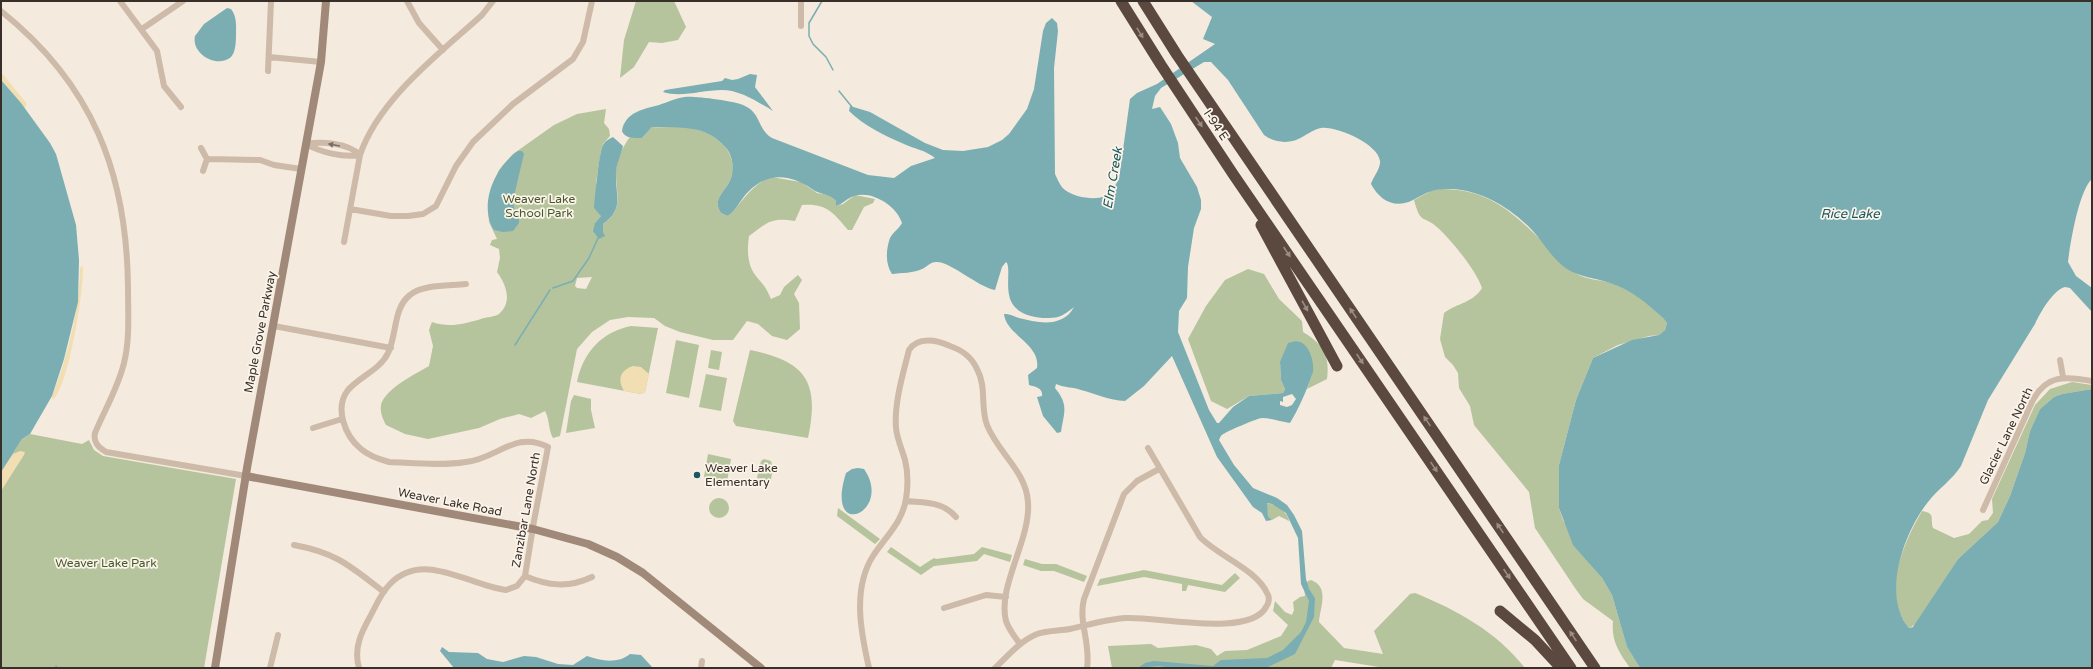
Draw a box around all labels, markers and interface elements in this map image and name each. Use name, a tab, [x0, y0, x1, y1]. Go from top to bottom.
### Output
one-way arrow	[1137, 27, 1144, 39]
street label: I-94 E	[1201, 107, 1232, 143]
one-way arrow	[1195, 117, 1203, 127]
one-way arrow	[328, 142, 340, 148]
water label: Elm Creek	[1100, 145, 1126, 210]
park label: Weaver Lake School Park	[503, 192, 576, 220]
water label: Rice Lake	[1820, 206, 1880, 222]
one-way arrow	[1283, 247, 1291, 257]
street label: Maple Grove Parkway	[241, 269, 279, 394]
one-way arrow	[1302, 301, 1309, 312]
one-way arrow	[1349, 308, 1357, 319]
one-way arrow	[1356, 354, 1364, 365]
street label: Glacier Lane North	[1976, 385, 2036, 487]
one-way arrow	[1423, 415, 1431, 426]
street label: Zanzibar Lane North	[509, 451, 543, 569]
place label: Weaver Lake Elementary	[705, 461, 778, 489]
one-way arrow	[1430, 462, 1438, 472]
marker: Weaver Lake Elementary	[692, 470, 702, 480]
street label: Weaver Lake Road	[397, 485, 503, 519]
one-way arrow	[1496, 523, 1504, 533]
park label: Weaver Lake Park	[55, 556, 157, 570]
one-way arrow	[1503, 569, 1511, 579]
one-way arrow	[1569, 631, 1577, 641]

